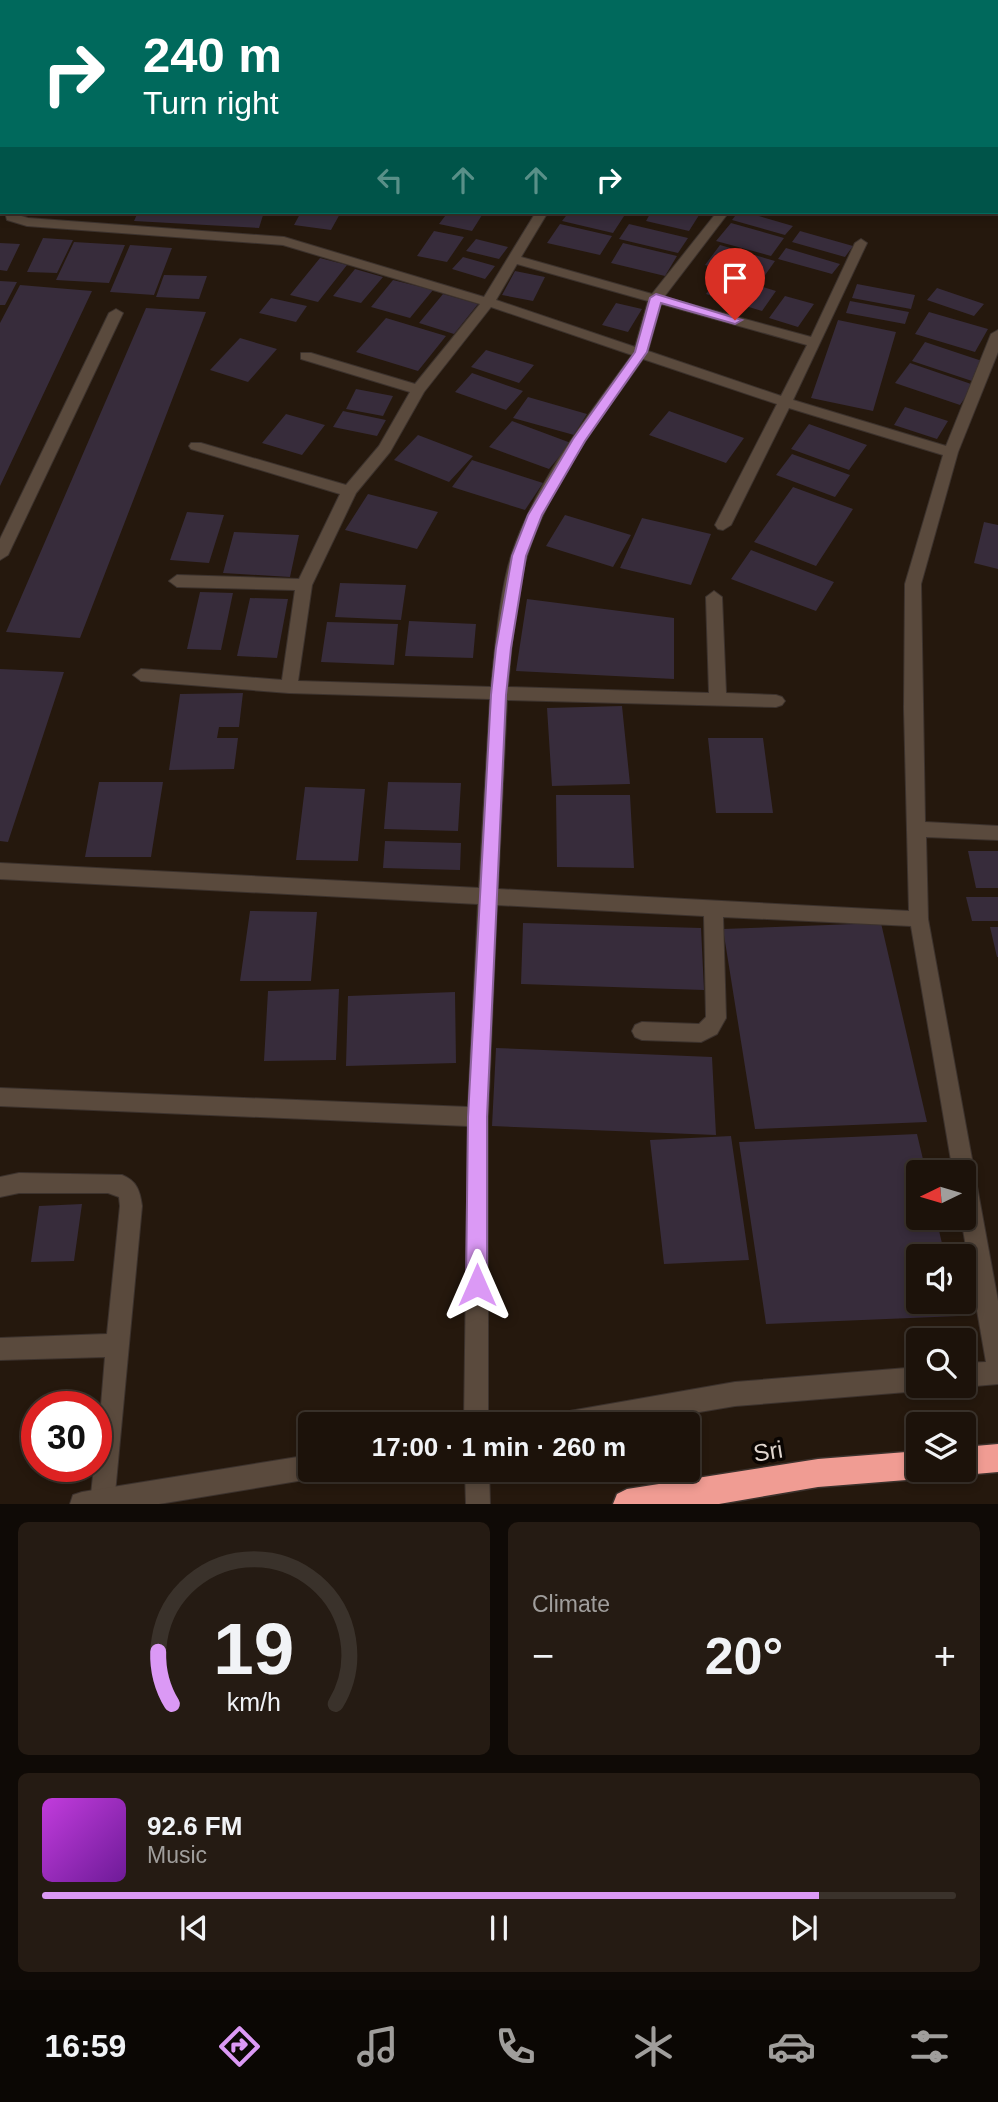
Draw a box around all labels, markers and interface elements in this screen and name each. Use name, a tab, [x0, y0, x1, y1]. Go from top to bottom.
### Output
icon: right	[28, 28, 119, 119]
text: 240 m	[143, 28, 282, 82]
text: Turn right	[143, 85, 279, 121]
icon: left	[371, 161, 409, 199]
icon: ahead	[444, 161, 482, 199]
icon: ahead	[517, 161, 555, 199]
icon: right	[590, 161, 628, 199]
pin	[705, 248, 765, 320]
icon: arrive	[716, 259, 754, 297]
north arrow	[906, 1160, 976, 1230]
map controls	[906, 1160, 976, 1482]
button: sound	[906, 1244, 976, 1314]
position arrow	[440, 1248, 514, 1322]
button: search	[906, 1328, 976, 1398]
speed limit sign: 30	[21, 1391, 112, 1482]
button: layers	[906, 1412, 976, 1482]
text: 17:00 · 1 min · 260 m	[372, 1432, 626, 1462]
street label: Sri	[751, 1435, 785, 1467]
text: Climate	[532, 1591, 610, 1617]
text: 19	[214, 1609, 294, 1690]
text: 20°	[705, 1627, 783, 1685]
text: −	[532, 1635, 554, 1677]
text: +	[934, 1635, 956, 1677]
text: km/h	[227, 1688, 281, 1716]
text: 92.6 FM	[147, 1811, 242, 1841]
text: Music	[147, 1842, 207, 1868]
icon: previous	[175, 1909, 213, 1947]
icon: pause	[480, 1909, 518, 1947]
icon: next	[785, 1909, 823, 1947]
icon: directions	[215, 2022, 264, 2071]
icon: music	[353, 2022, 402, 2071]
icon: phone	[491, 2022, 540, 2071]
icon: climate	[629, 2022, 678, 2071]
icon: car	[767, 2022, 816, 2071]
icon: filters	[905, 2022, 954, 2071]
text: 16:59	[44, 2028, 126, 2064]

